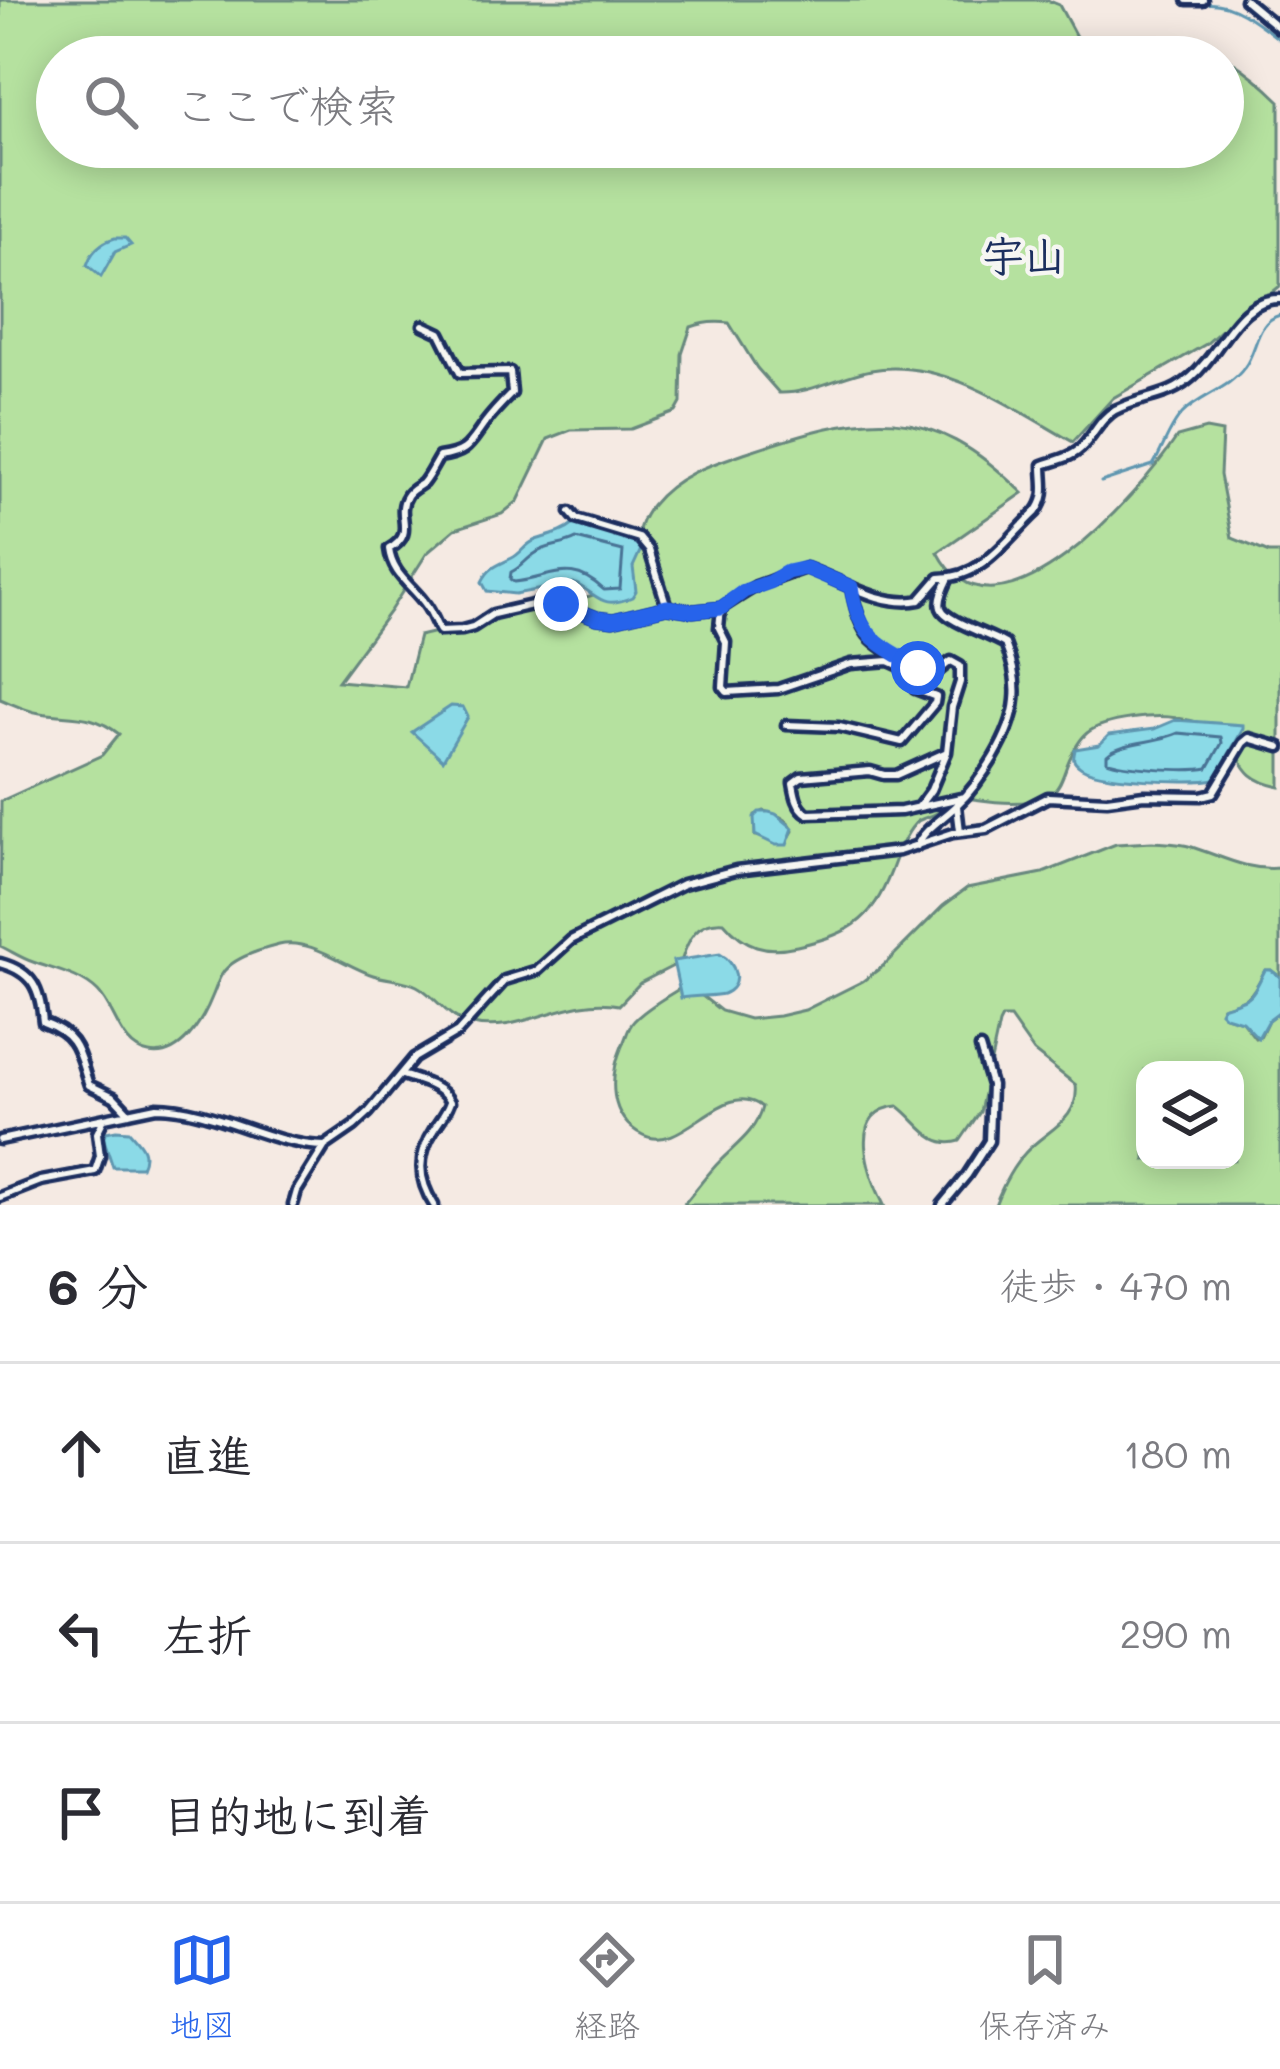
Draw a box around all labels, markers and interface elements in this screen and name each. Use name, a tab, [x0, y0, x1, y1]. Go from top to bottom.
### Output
search box	[36, 36, 1244, 168]
icon: search	[78, 69, 144, 135]
text: ここで検索	[174, 75, 399, 133]
district label: 宇山	[982, 227, 1066, 282]
route end	[534, 577, 588, 631]
route start	[891, 641, 945, 695]
map controls	[1136, 1061, 1244, 1169]
button: layers	[1136, 1061, 1244, 1169]
text: 6 分	[48, 1251, 148, 1318]
text: 徒歩 · 470 m	[1000, 1259, 1232, 1310]
icon: ahead	[48, 1420, 114, 1486]
text: 直進	[162, 1425, 252, 1483]
text: 180 m	[1123, 1427, 1232, 1478]
icon: left	[48, 1600, 114, 1666]
text: 左折	[162, 1605, 252, 1663]
text: 290 m	[1120, 1607, 1232, 1658]
icon: arrive	[48, 1780, 114, 1846]
text: 目的地に到着	[162, 1785, 432, 1843]
tab: 地図	[169, 1927, 235, 2047]
tab: 経路	[574, 1927, 640, 2047]
tab: 保存済み	[979, 1927, 1111, 2047]

